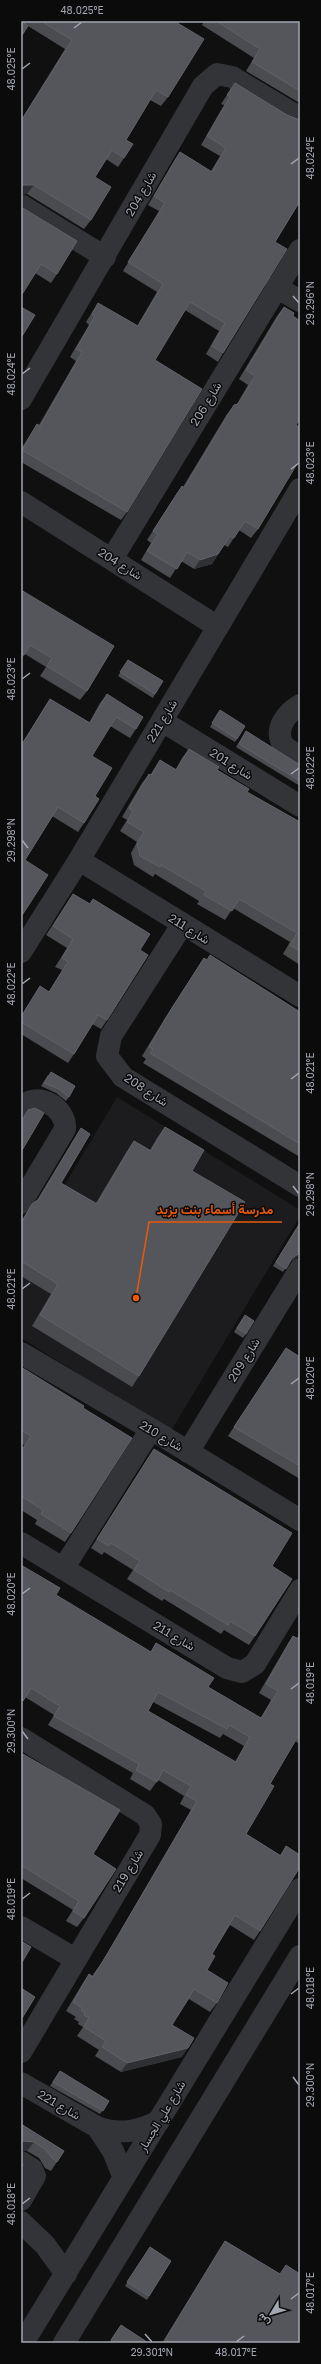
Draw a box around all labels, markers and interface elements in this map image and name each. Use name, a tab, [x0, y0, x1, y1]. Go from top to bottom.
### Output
text: 48.025°E	[61, 4, 104, 16]
text: 48.025°E	[5, 48, 17, 91]
text: 48.024°E	[304, 137, 316, 179]
street label: شارع 204	[122, 169, 161, 220]
text: 29.296°N	[304, 281, 316, 325]
text: 48.024°E	[5, 353, 17, 395]
street label: شارع 206	[187, 379, 226, 430]
text: 48.023°E	[304, 441, 316, 485]
street label: شارع 204	[95, 544, 145, 585]
text: 48.023°E	[5, 657, 17, 701]
street label: شارع 221	[143, 697, 182, 746]
street label: شارع 201	[206, 745, 255, 784]
text: 48.022°E	[304, 747, 316, 790]
text: 29.298°N	[5, 818, 17, 862]
street label: شارع 211	[165, 910, 213, 949]
text: 48.022°E	[5, 963, 17, 1006]
text: 48.021°E	[304, 1052, 316, 1094]
street label: شارع 208	[121, 1070, 171, 1111]
text: 29.298°N	[304, 1172, 316, 1216]
callout: مدرسة أسماء بنت يزيد	[149, 1197, 282, 1222]
text: مدرسة أسماء بنت يزيد	[157, 1201, 273, 1218]
text: 48.021°E	[5, 1268, 17, 1310]
street label: شارع 209	[224, 1335, 265, 1385]
text: 48.020°E	[304, 1356, 316, 1400]
street label: شارع 210	[136, 1417, 185, 1456]
text: 48.020°E	[5, 1572, 17, 1616]
street label: شارع 211	[150, 1617, 198, 1655]
text: 48.019°E	[304, 1662, 316, 1704]
text: 29.300°N	[5, 1709, 17, 1753]
street label: شارع 219	[109, 1847, 148, 1896]
text: 48.019°E	[5, 1878, 17, 1920]
text: 48.018°E	[304, 1967, 316, 2009]
text: 29.300°N	[304, 2063, 316, 2107]
street label: شارع علي الجسار	[134, 2078, 191, 2156]
street label: شارع 221	[34, 2086, 83, 2125]
text: 48.018°E	[5, 2183, 17, 2225]
text: 48.017°E	[304, 2272, 316, 2314]
north arrow	[251, 2294, 291, 2334]
text: ش	[254, 2311, 273, 2330]
text: 29.301°N	[131, 2346, 173, 2358]
text: 48.017°E	[215, 2346, 257, 2358]

